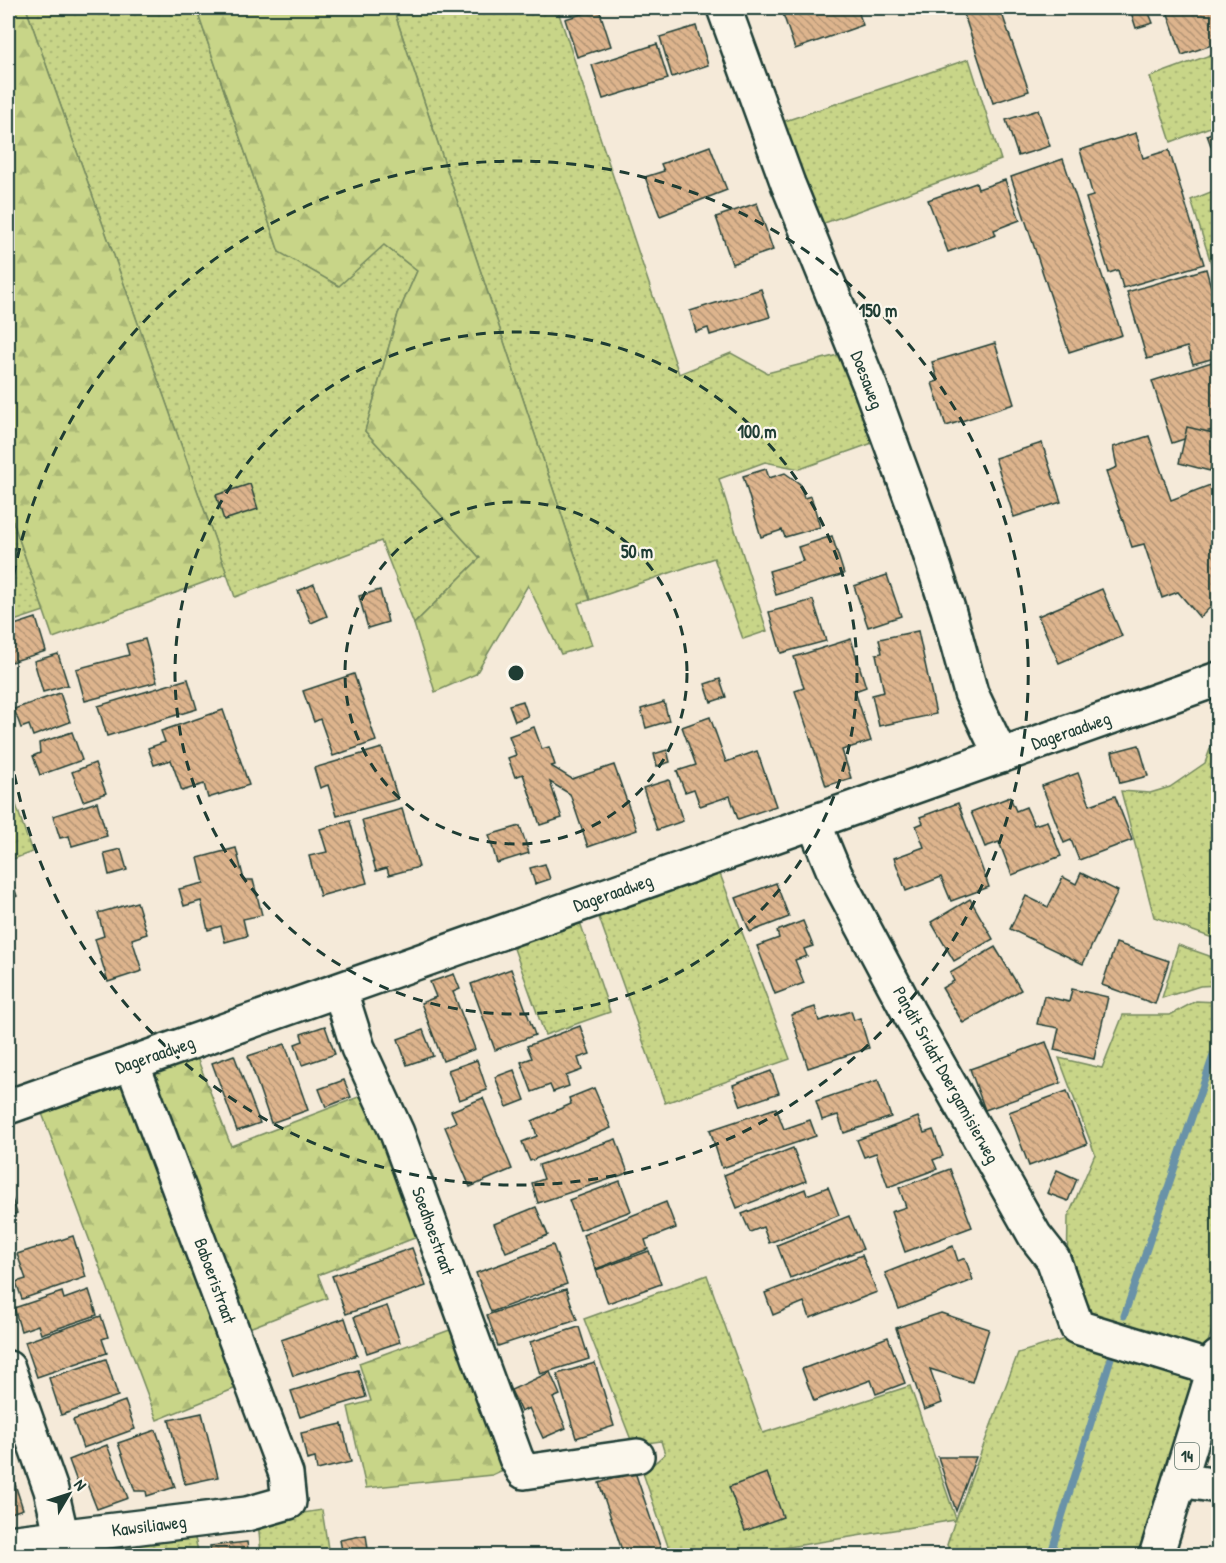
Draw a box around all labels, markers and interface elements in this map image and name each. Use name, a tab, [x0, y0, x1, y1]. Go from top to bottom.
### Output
text: 150 m	[859, 298, 897, 323]
street label: Doesaweg	[845, 347, 890, 413]
text: 100 m	[737, 419, 777, 444]
text: 50 m	[621, 539, 653, 564]
centre of rings	[506, 663, 526, 683]
street label: Dageraadweg	[1028, 705, 1114, 756]
street label: Dageraadweg	[570, 867, 656, 918]
street label: Pandit Sridat Doergamisierweg	[887, 982, 1006, 1168]
street label: Dageraadweg	[112, 1029, 198, 1080]
street label: Soedhoestraat	[406, 1183, 461, 1279]
street label: Baboeristraat	[188, 1235, 243, 1328]
road number: 14	[1175, 1443, 1199, 1469]
north arrow	[39, 1464, 99, 1524]
text: N	[69, 1474, 92, 1495]
street label: Kawsiliaweg	[110, 1509, 188, 1542]

